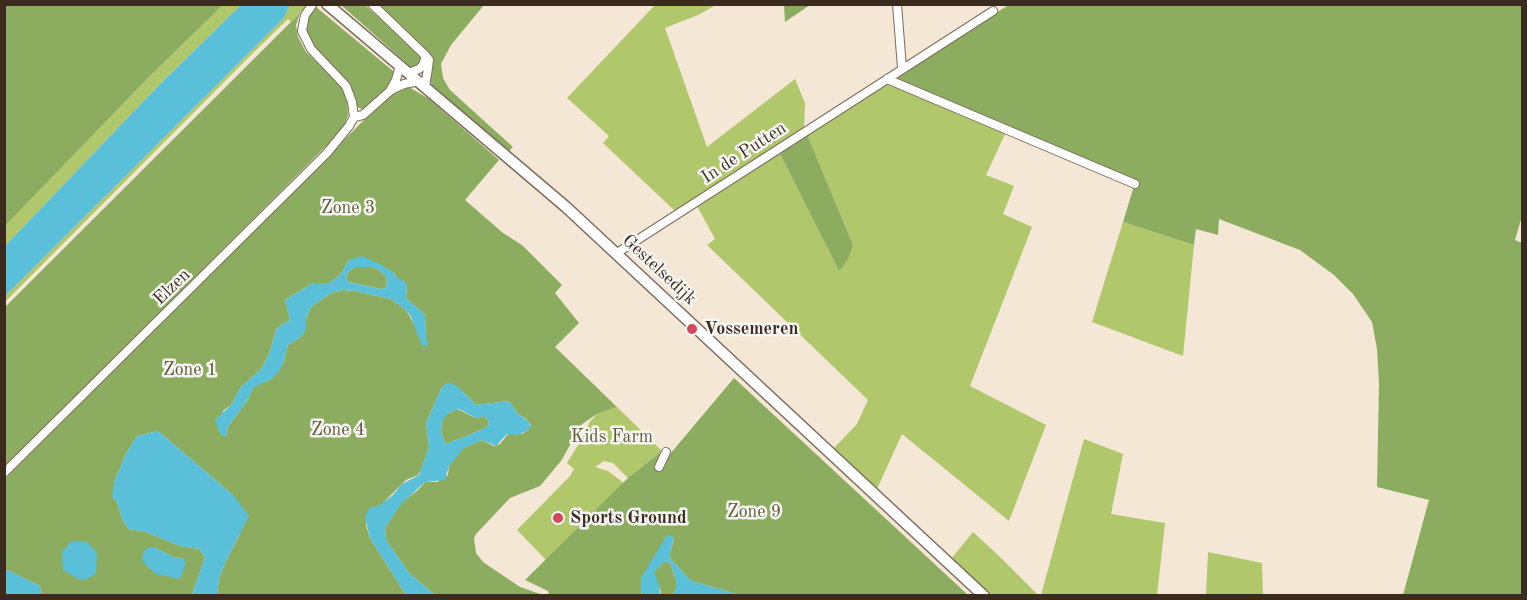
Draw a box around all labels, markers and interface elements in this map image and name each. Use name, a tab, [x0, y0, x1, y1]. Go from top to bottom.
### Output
street label: In de Putten	[697, 118, 791, 188]
park label: Zone 3	[321, 197, 375, 219]
street label: Gestelsedijk	[617, 230, 701, 310]
street label: Elzen	[149, 264, 195, 310]
place label: Vossemeren	[704, 318, 798, 340]
marker: Vossemeren	[685, 322, 699, 336]
park label: Zone 1	[163, 359, 217, 381]
park label: Zone 4	[311, 419, 365, 441]
park label: Kids Farm	[571, 426, 653, 448]
park label: Zone 9	[727, 501, 781, 523]
place label: Sports Ground	[570, 507, 687, 529]
marker: Sports Ground	[551, 511, 565, 525]

